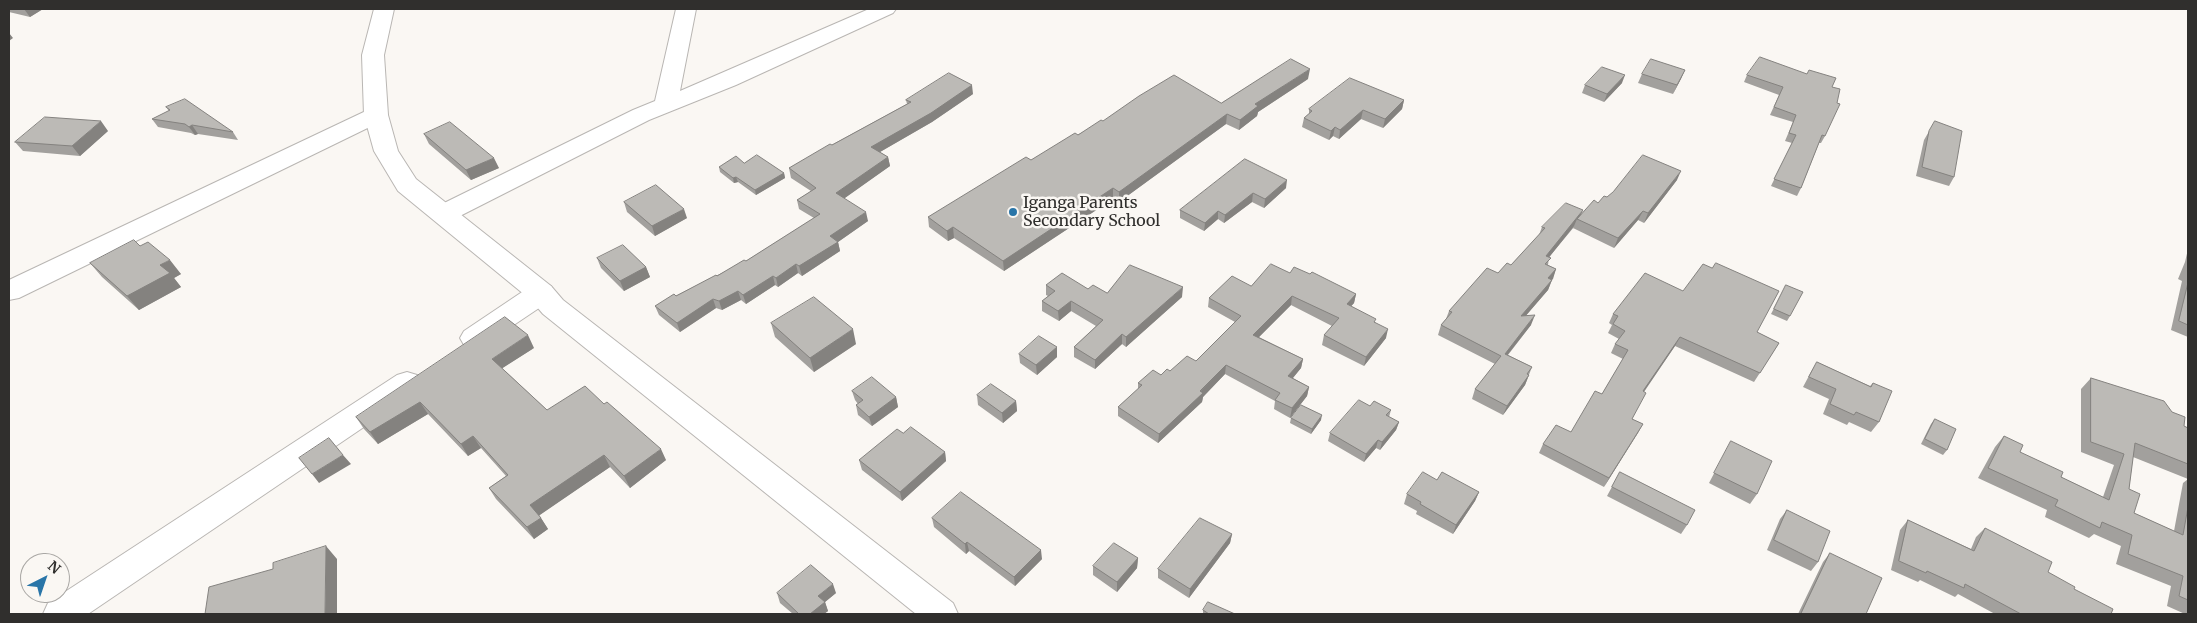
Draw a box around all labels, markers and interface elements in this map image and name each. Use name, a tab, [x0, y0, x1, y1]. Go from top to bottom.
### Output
place label: Iganga Parents Secondary School	[1023, 193, 1160, 231]
marker: Iganga Parents Secondary School	[1007, 206, 1019, 218]
north arrow	[20, 553, 70, 603]
text: N	[44, 557, 64, 578]

